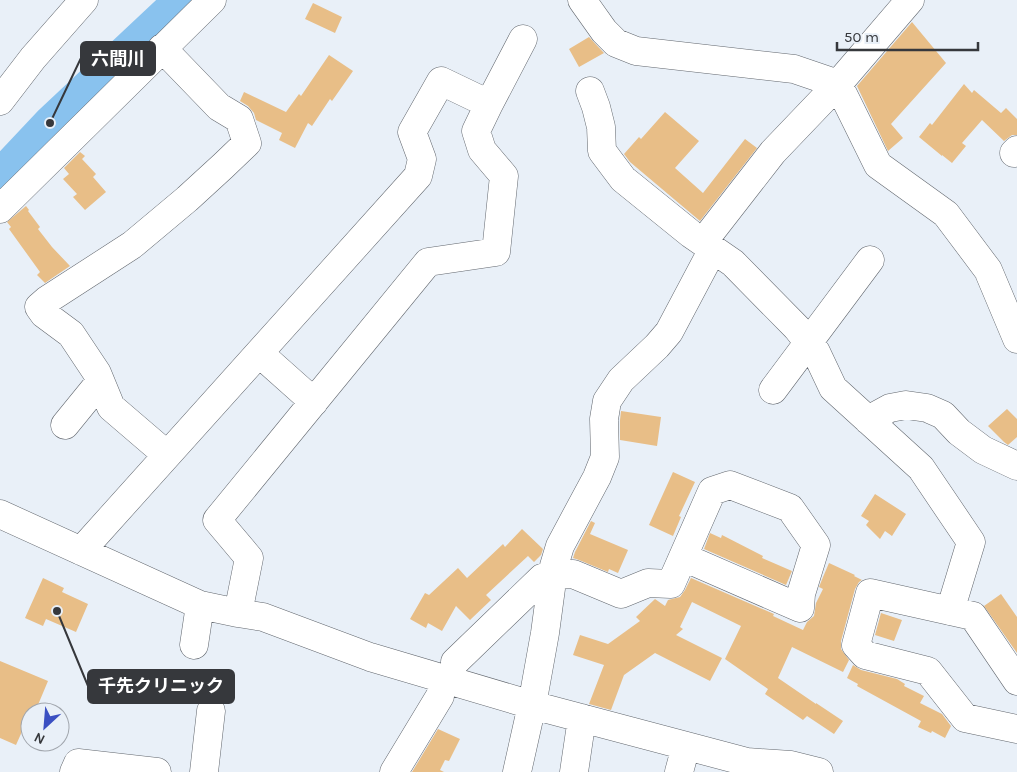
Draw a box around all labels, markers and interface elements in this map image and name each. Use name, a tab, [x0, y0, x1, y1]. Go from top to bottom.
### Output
scale bar	[837, 20, 978, 52]
text: 50 m	[844, 28, 879, 46]
callout: 六間川	[81, 42, 155, 75]
text: 六間川	[91, 48, 145, 70]
callout: 千先クリニック	[88, 670, 234, 703]
text: 千先クリニック	[98, 675, 224, 697]
north arrow	[20, 702, 70, 752]
text: N	[31, 728, 48, 748]

